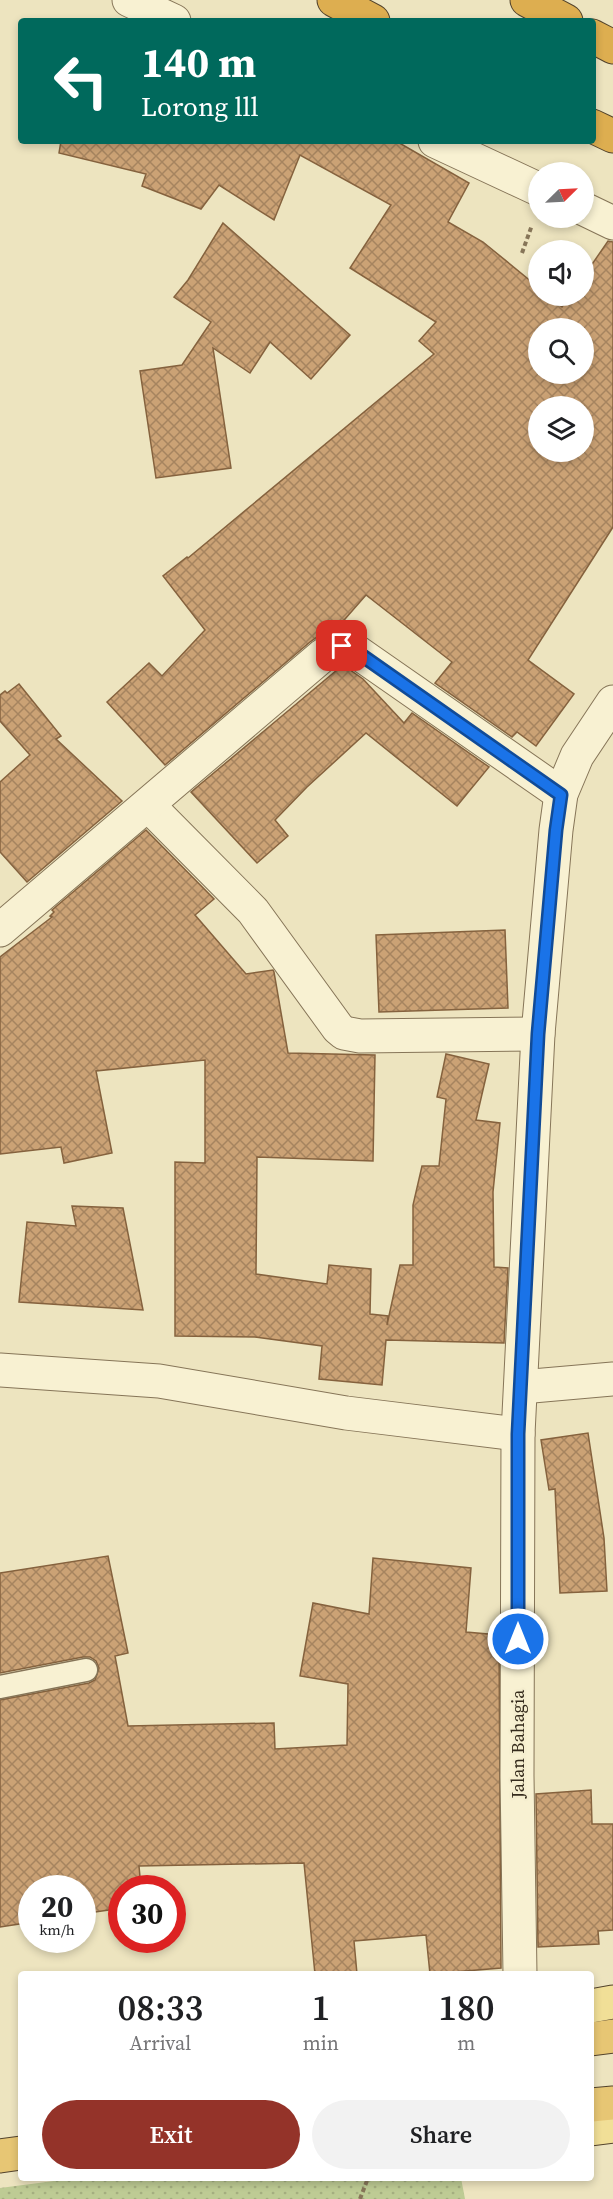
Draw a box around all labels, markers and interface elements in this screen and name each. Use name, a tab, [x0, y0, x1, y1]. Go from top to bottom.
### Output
text: 140 m	[141, 33, 256, 91]
icon: left	[42, 42, 120, 120]
text: Lorong lll	[141, 88, 259, 125]
north arrow	[528, 162, 594, 228]
map controls	[528, 162, 594, 462]
button: sound	[528, 240, 594, 306]
button: search	[528, 318, 594, 384]
button: layers	[528, 396, 594, 462]
pin	[316, 620, 367, 671]
icon: arrive	[325, 629, 358, 662]
position arrow	[486, 1607, 550, 1671]
street label: Jalan Bahagia	[505, 1689, 530, 1799]
speed limit sign: 30	[108, 1875, 186, 1953]
text: 20	[41, 1886, 73, 1927]
text: km/h	[39, 1919, 75, 1940]
text: 08:33	[118, 1983, 203, 2032]
text: 1	[311, 1983, 330, 2032]
text: 180	[438, 1983, 494, 2032]
text: Arrival	[129, 2029, 191, 2057]
text: min	[303, 2029, 339, 2057]
text: m	[457, 2029, 475, 2057]
button: Exit	[42, 2100, 300, 2169]
button: Share	[312, 2100, 570, 2169]

